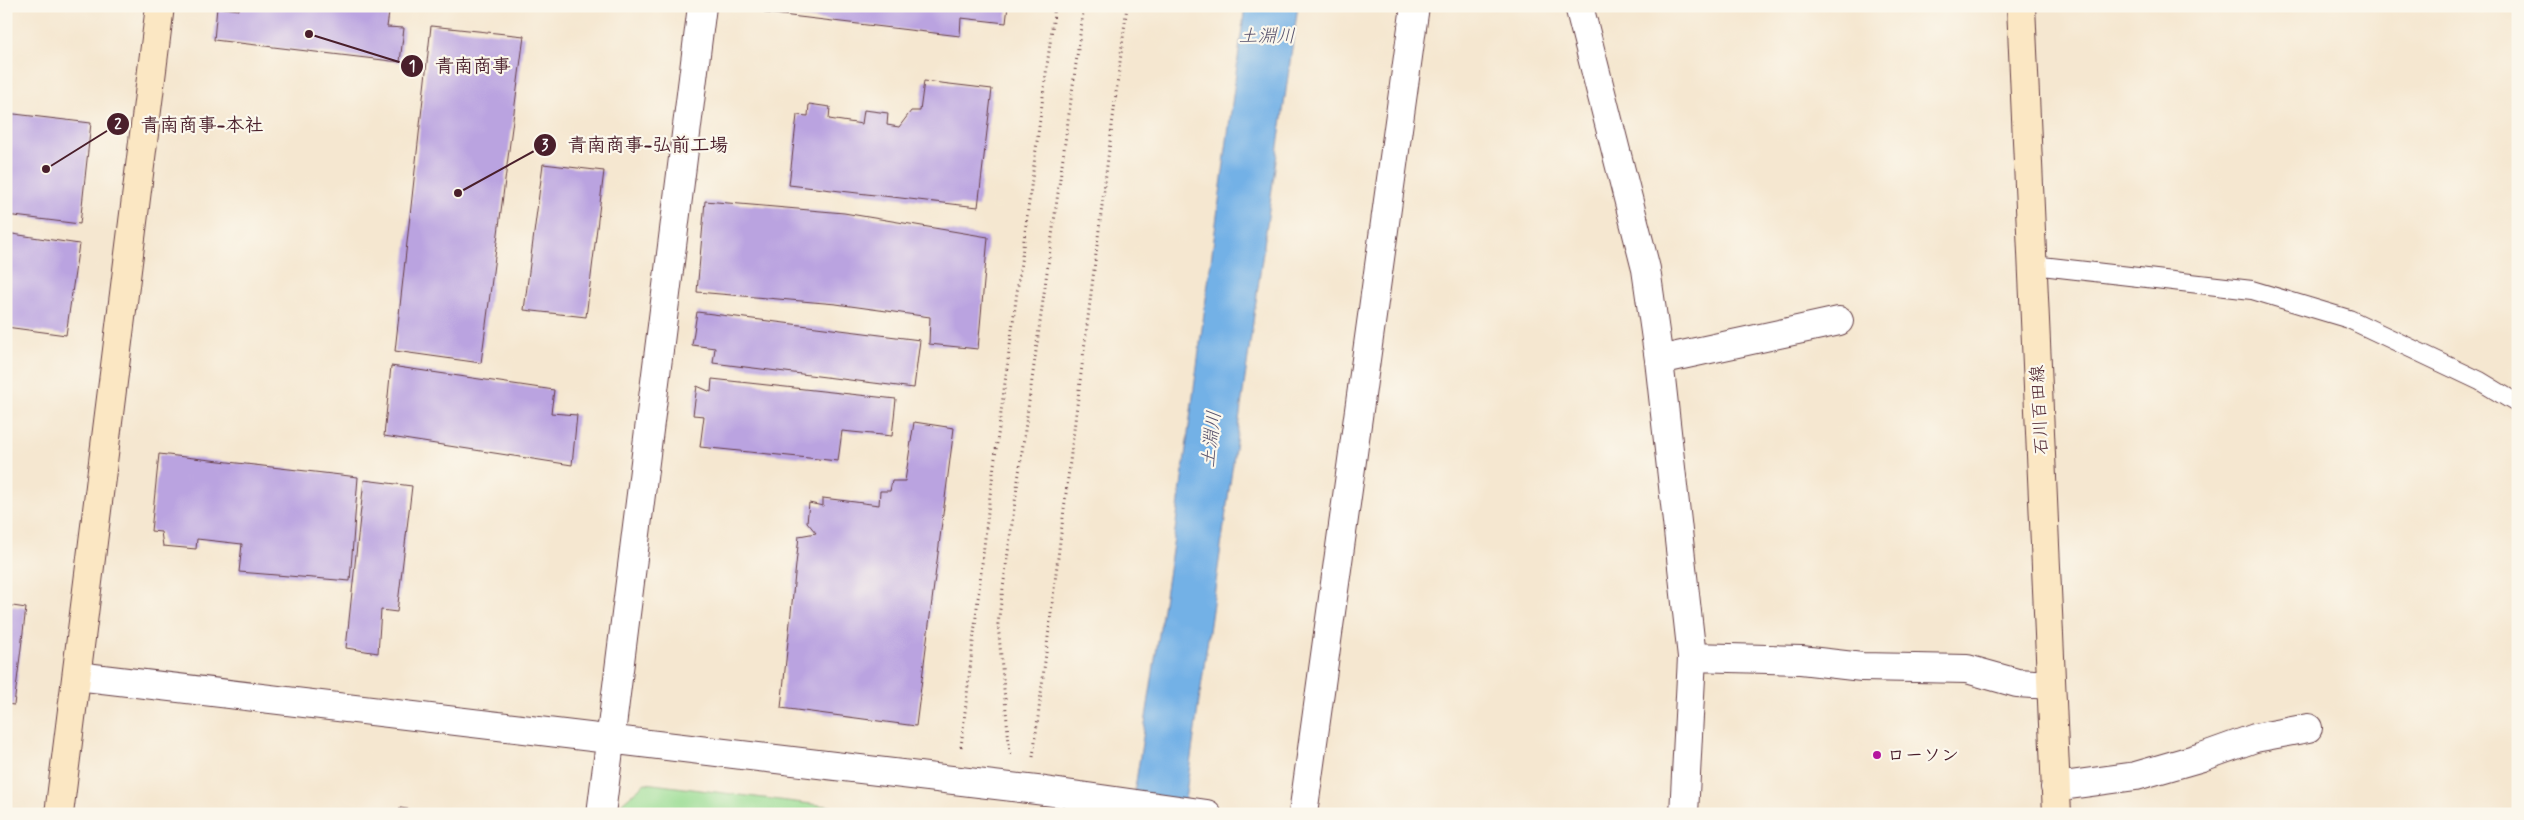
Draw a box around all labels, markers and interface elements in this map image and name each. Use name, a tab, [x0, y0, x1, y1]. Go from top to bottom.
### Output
water label: 土淵川	[1238, 24, 1296, 49]
callout: 青南商事	[400, 49, 521, 83]
text: 青南商事	[435, 54, 511, 79]
text: 1	[409, 57, 415, 77]
callout: 青南商事-本社	[106, 107, 273, 141]
text: 青南商事-本社	[141, 113, 263, 138]
text: 2	[114, 115, 122, 135]
callout: 青南商事-弘前工場	[532, 128, 738, 162]
text: 青南商事-弘前工場	[568, 133, 728, 158]
text: 3	[542, 136, 549, 156]
street label: 石川百田線	[2026, 364, 2054, 456]
water label: 土淵川	[1196, 409, 1227, 469]
place label: ローソン	[1887, 744, 1959, 768]
marker: ローソン	[1871, 749, 1883, 761]

